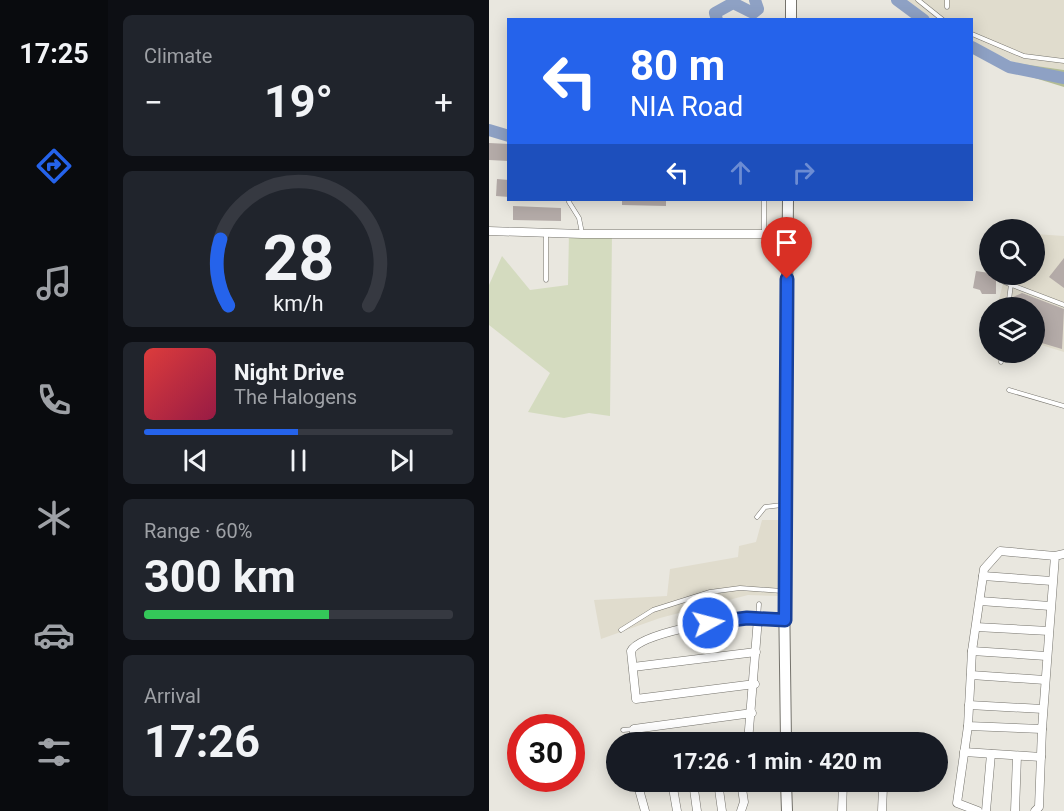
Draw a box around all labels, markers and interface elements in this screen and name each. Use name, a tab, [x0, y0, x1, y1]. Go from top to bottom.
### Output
text: 17:25	[19, 38, 89, 70]
text: 80 m	[630, 41, 725, 90]
icon: left	[531, 42, 609, 120]
text: Climate	[144, 44, 212, 68]
text: 19°	[264, 75, 333, 128]
text: −	[144, 83, 163, 122]
text: +	[434, 83, 453, 122]
text: NIA Road	[630, 91, 743, 123]
icon: directions	[33, 145, 75, 187]
icon: left	[661, 156, 694, 189]
icon: ahead	[724, 156, 757, 189]
icon: right	[787, 156, 820, 189]
pin	[761, 217, 812, 279]
map controls	[979, 219, 1045, 363]
button: search	[979, 219, 1045, 285]
text: 28	[263, 222, 334, 295]
icon: arrive	[770, 226, 803, 259]
icon: music	[33, 262, 75, 304]
text: km/h	[273, 292, 324, 317]
button: layers	[979, 297, 1045, 363]
text: Night Drive	[234, 360, 344, 385]
icon: phone	[33, 379, 75, 421]
text: The Halogens	[234, 385, 357, 409]
icon: previous	[179, 444, 212, 477]
icon: pause	[282, 444, 315, 477]
icon: next	[385, 444, 418, 477]
icon: climate	[33, 497, 75, 539]
text: Range · 60%	[144, 519, 252, 543]
text: 300 km	[144, 550, 296, 603]
position arrow	[676, 591, 740, 655]
icon: car	[33, 614, 75, 656]
text: Arrival	[144, 684, 201, 708]
speed limit sign: 30	[507, 714, 585, 792]
text: 17:26	[144, 715, 260, 768]
icon: filters	[33, 731, 75, 773]
text: 17:26 · 1 min · 420 m	[672, 749, 882, 774]

